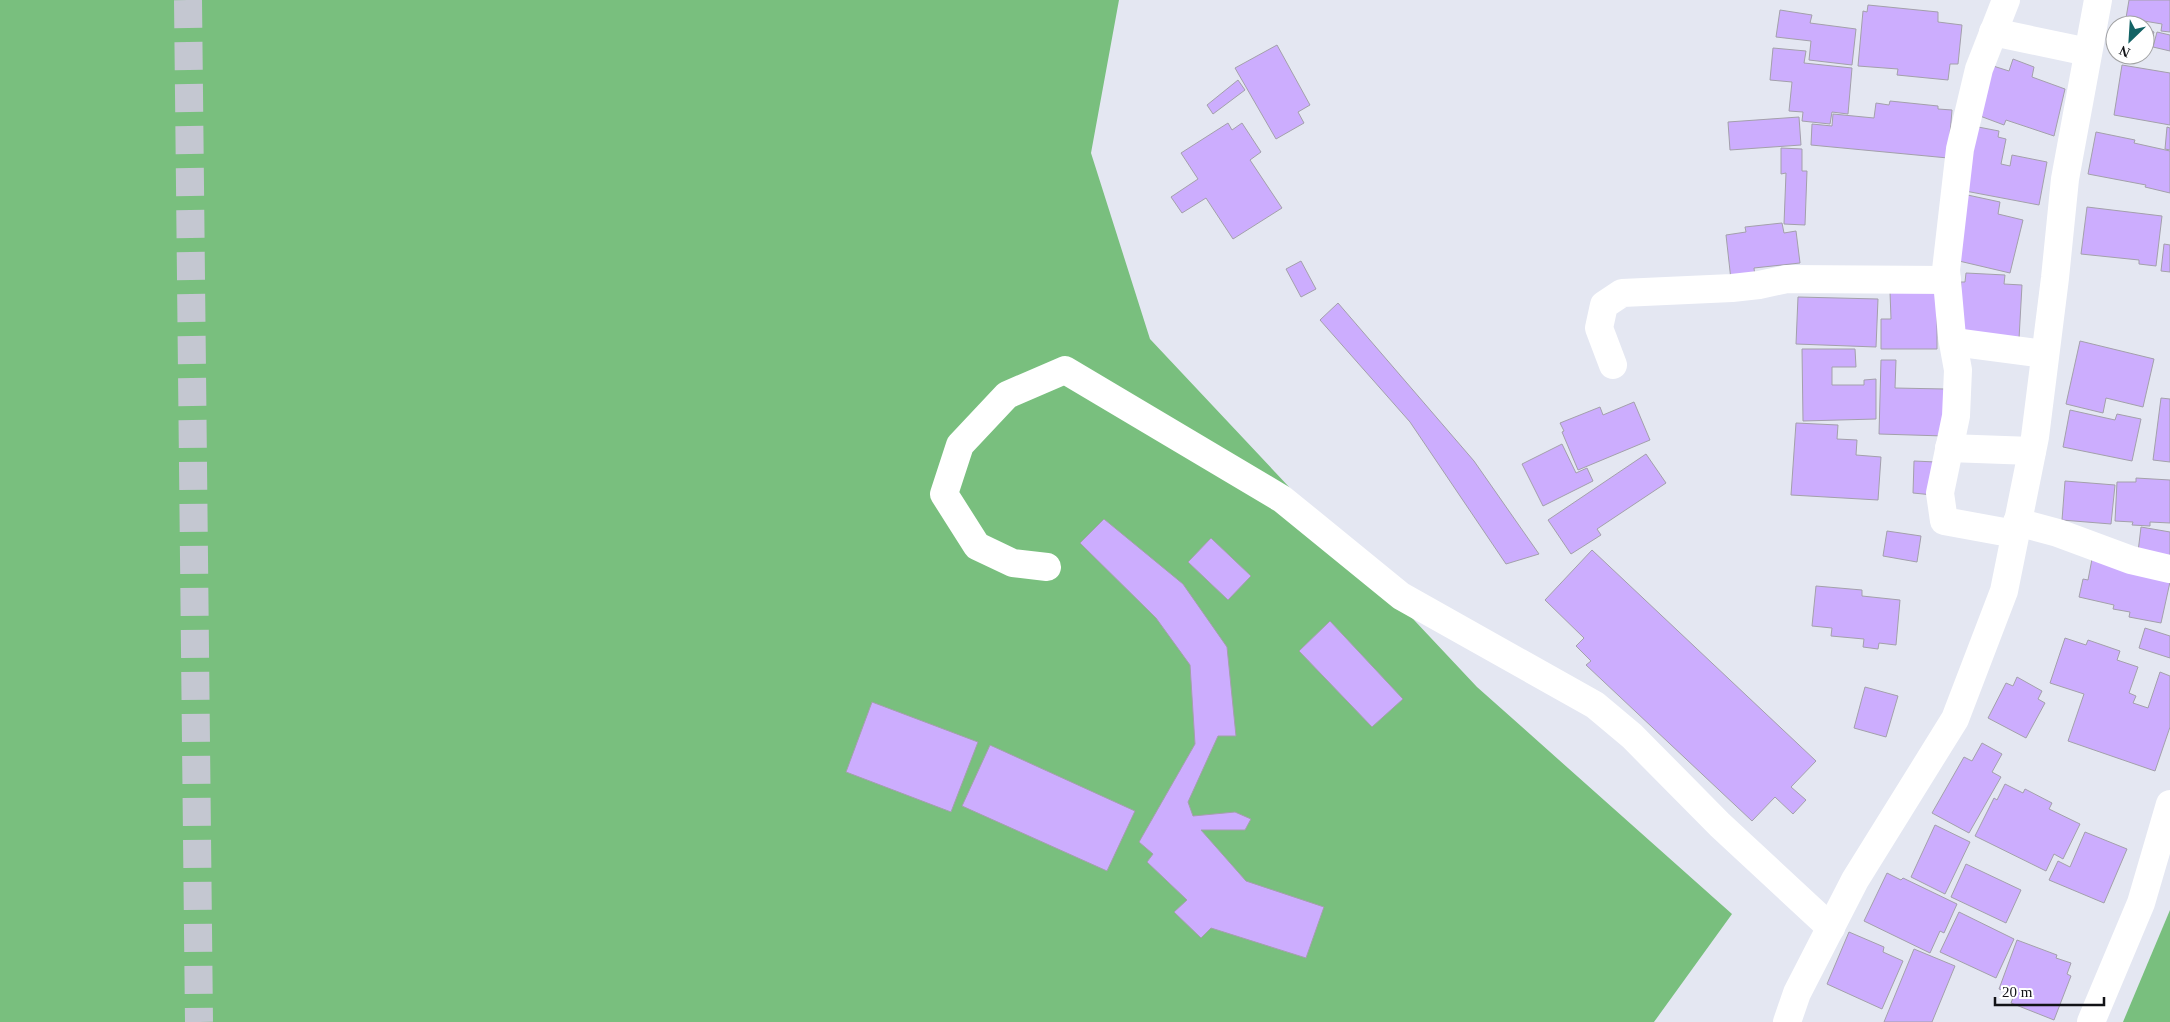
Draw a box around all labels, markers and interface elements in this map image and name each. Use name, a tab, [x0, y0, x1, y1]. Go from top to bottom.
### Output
north arrow	[2105, 15, 2155, 65]
text: N	[2117, 42, 2132, 60]
scale bar	[1995, 974, 2104, 1006]
text: 20 m	[2002, 984, 2033, 1000]

